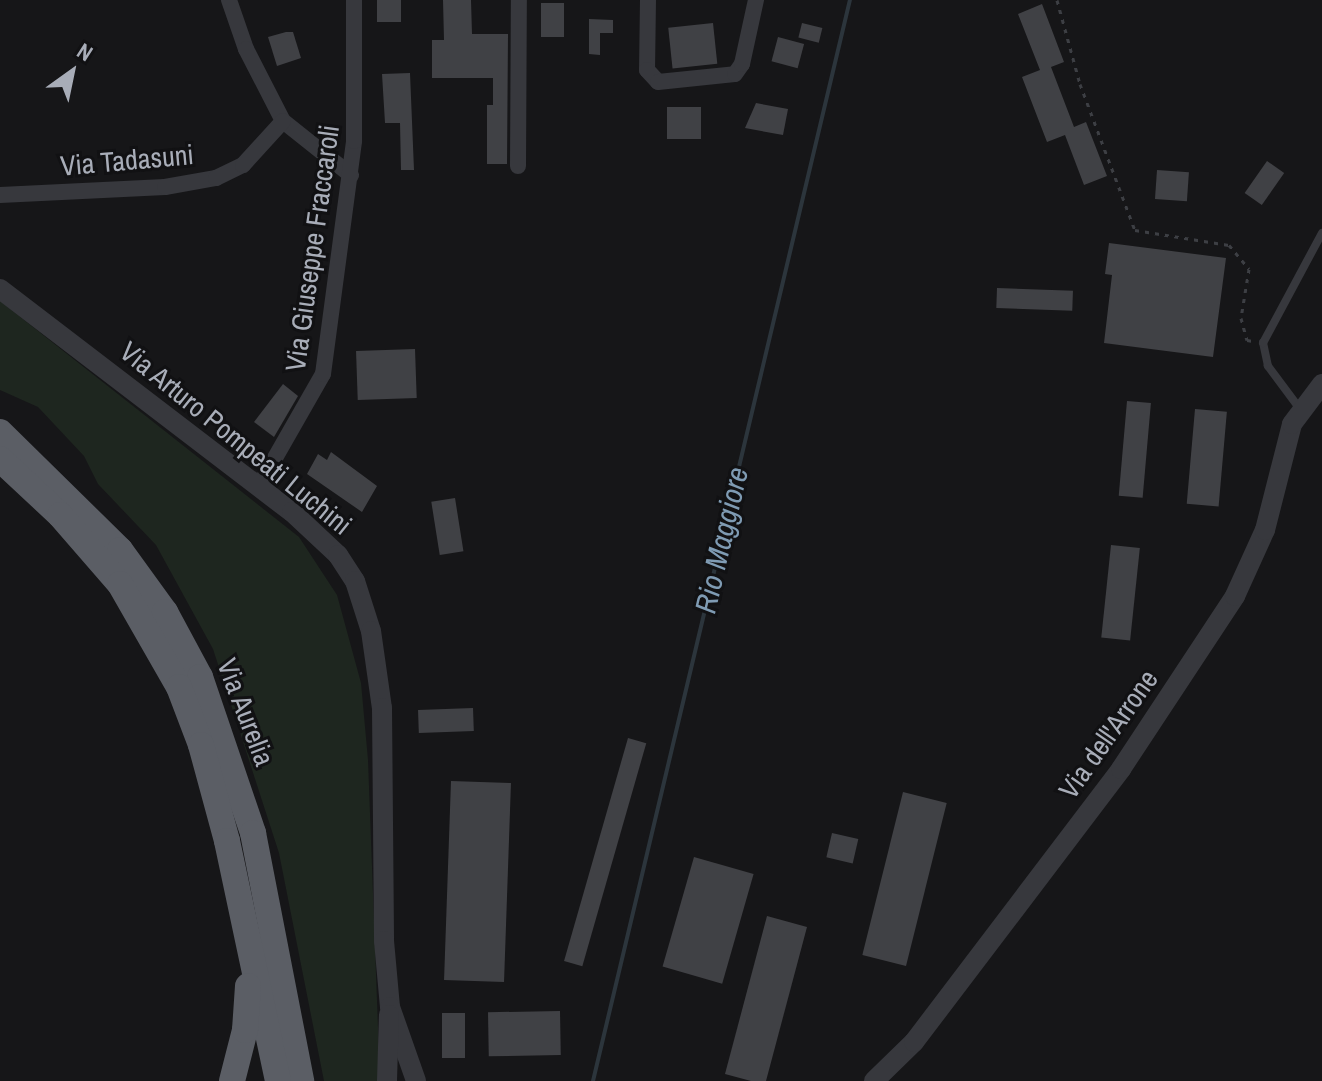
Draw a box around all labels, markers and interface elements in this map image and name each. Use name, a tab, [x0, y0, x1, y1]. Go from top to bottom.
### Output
north arrow	[32, 32, 112, 112]
text: N	[71, 36, 99, 68]
street label: Via Giuseppe Fraccaroli	[278, 123, 346, 373]
street label: Via Tadasuni	[59, 137, 195, 183]
street label: Via Arturo Pompeati Luchini	[113, 334, 359, 542]
water label: Rio Maggiore	[687, 463, 755, 617]
street label: Via Aurelia	[210, 653, 282, 771]
street label: Via dell'Arrone	[1051, 663, 1165, 805]

